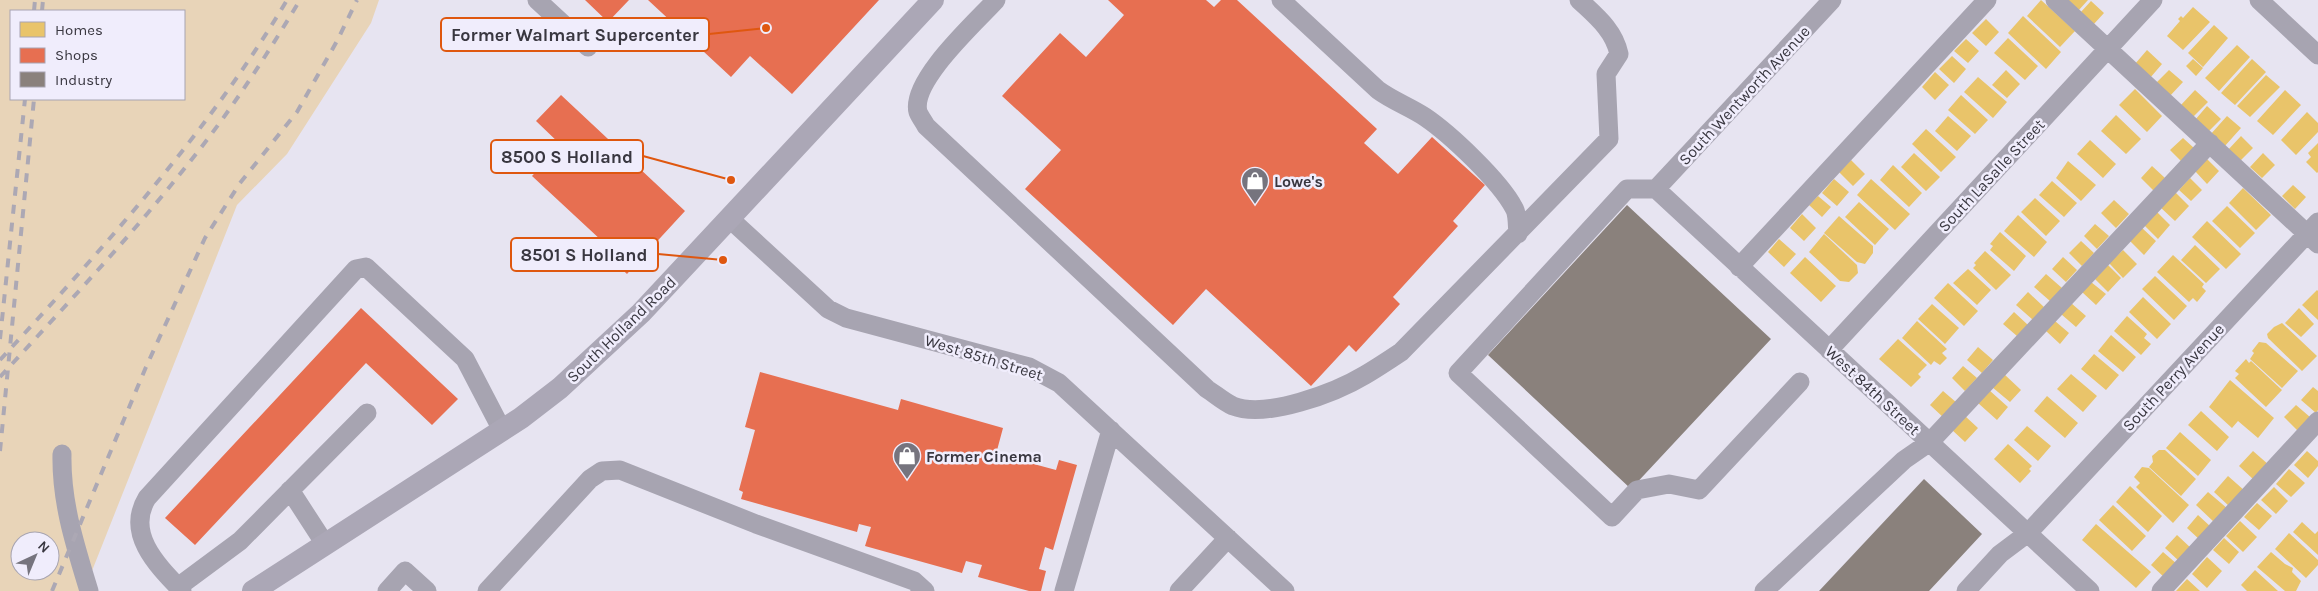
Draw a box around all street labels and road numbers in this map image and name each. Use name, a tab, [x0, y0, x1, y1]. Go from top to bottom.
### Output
street label: South Wentworth Avenue	[1675, 22, 1814, 169]
street label: South LaSalle Street	[1934, 115, 2049, 236]
street label: South Holland Road	[563, 272, 680, 386]
street label: South Perry Avenue	[2119, 320, 2228, 435]
street label: West 85th Street	[923, 330, 1045, 384]
street label: West 84th Street	[1821, 342, 1924, 439]

